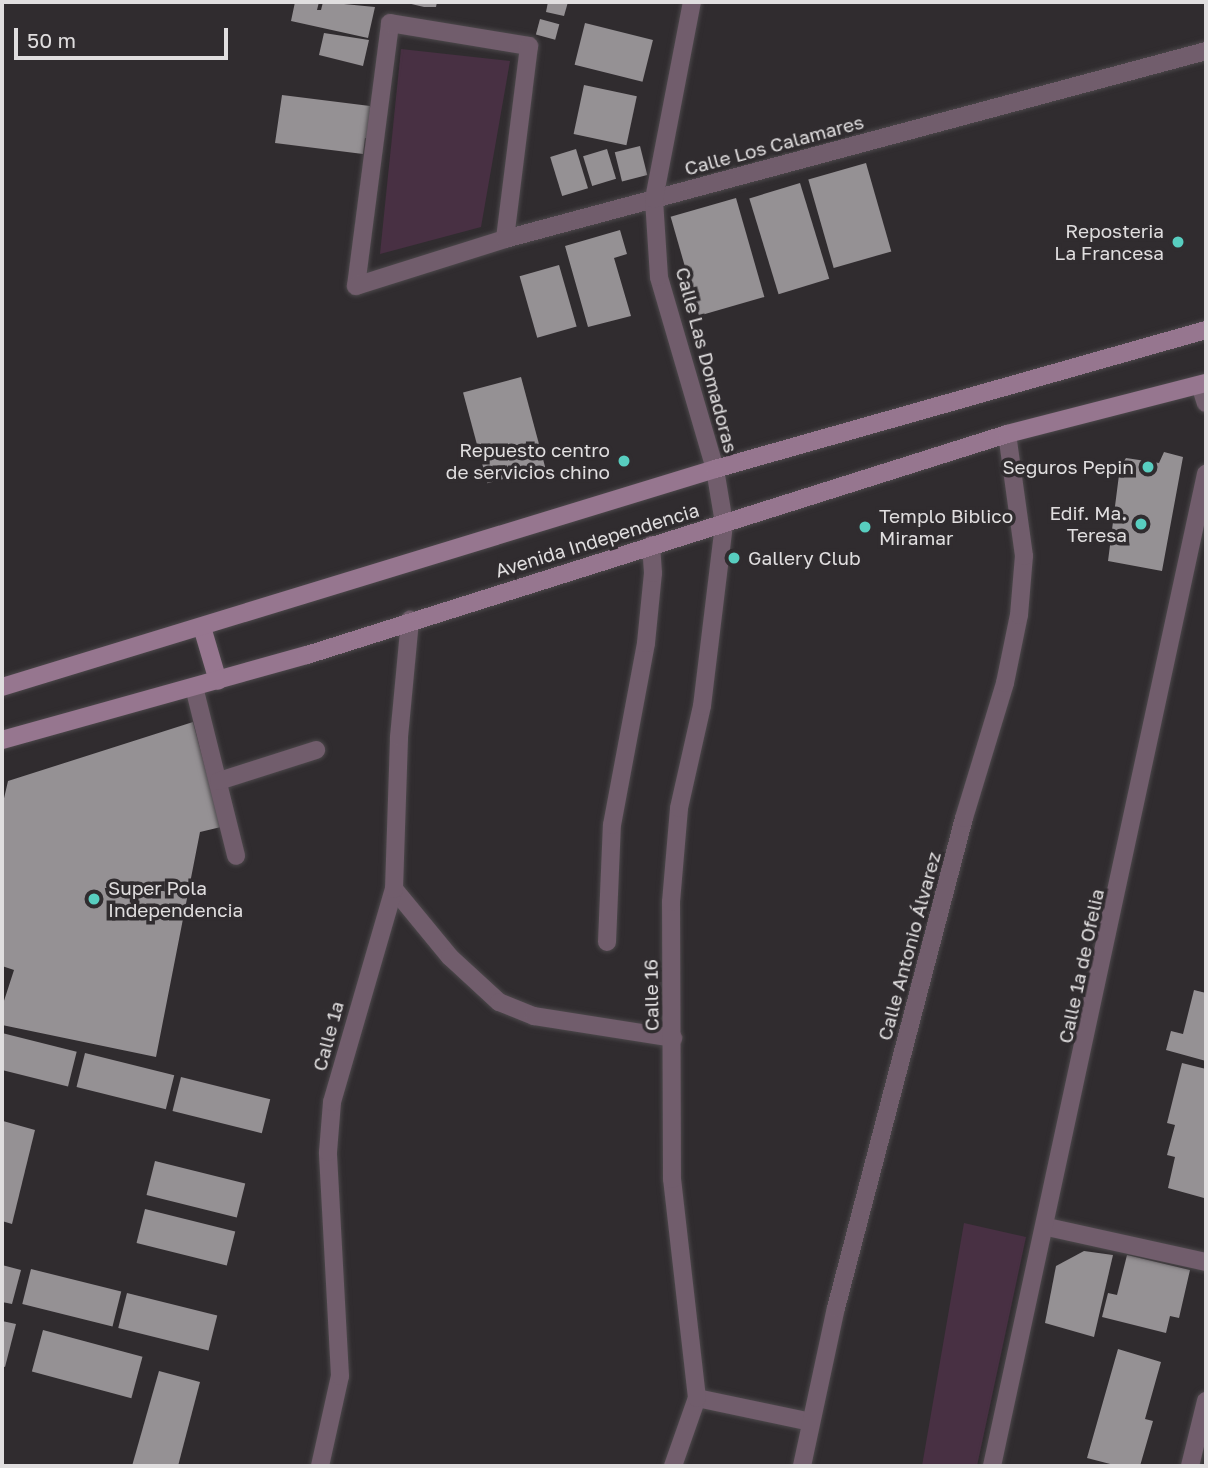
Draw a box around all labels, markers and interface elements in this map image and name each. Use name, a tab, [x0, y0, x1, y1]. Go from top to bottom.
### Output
scale bar	[18, 14, 231, 58]
text: 50 m	[27, 27, 76, 53]
street label: Calle Los Calamares	[682, 110, 866, 180]
place label: Reposteria La Francesa	[1054, 220, 1164, 264]
marker: Reposteria La Francesa	[1170, 234, 1186, 250]
street label: Calle Las Domadoras	[671, 265, 743, 455]
place label: Repuesto centro de servicios chino	[446, 439, 610, 483]
marker: Repuesto centro de servicios chino	[616, 453, 632, 469]
place label: Seguros Pepin	[1002, 456, 1134, 478]
marker: Seguros Pepin	[1140, 459, 1156, 475]
street label: Avenida Independencia	[492, 498, 702, 582]
place label: Edif. Ma. Teresa	[1049, 502, 1127, 546]
place label: Templo Biblico Miramar	[879, 505, 1013, 549]
marker: Edif. Ma. Teresa	[1133, 516, 1149, 532]
marker: Templo Biblico Miramar	[857, 519, 873, 535]
place label: Gallery Club	[748, 547, 861, 569]
marker: Gallery Club	[726, 550, 742, 566]
street label: Calle Antonio Álvarez	[873, 849, 945, 1043]
place label: Super Pola Independencia	[108, 877, 243, 921]
street label: Calle 1a de Ofelia	[1053, 887, 1109, 1045]
marker: Super Pola Independencia	[86, 891, 102, 907]
street label: Calle 16	[639, 959, 663, 1031]
street label: Calle 1a	[308, 999, 348, 1073]

